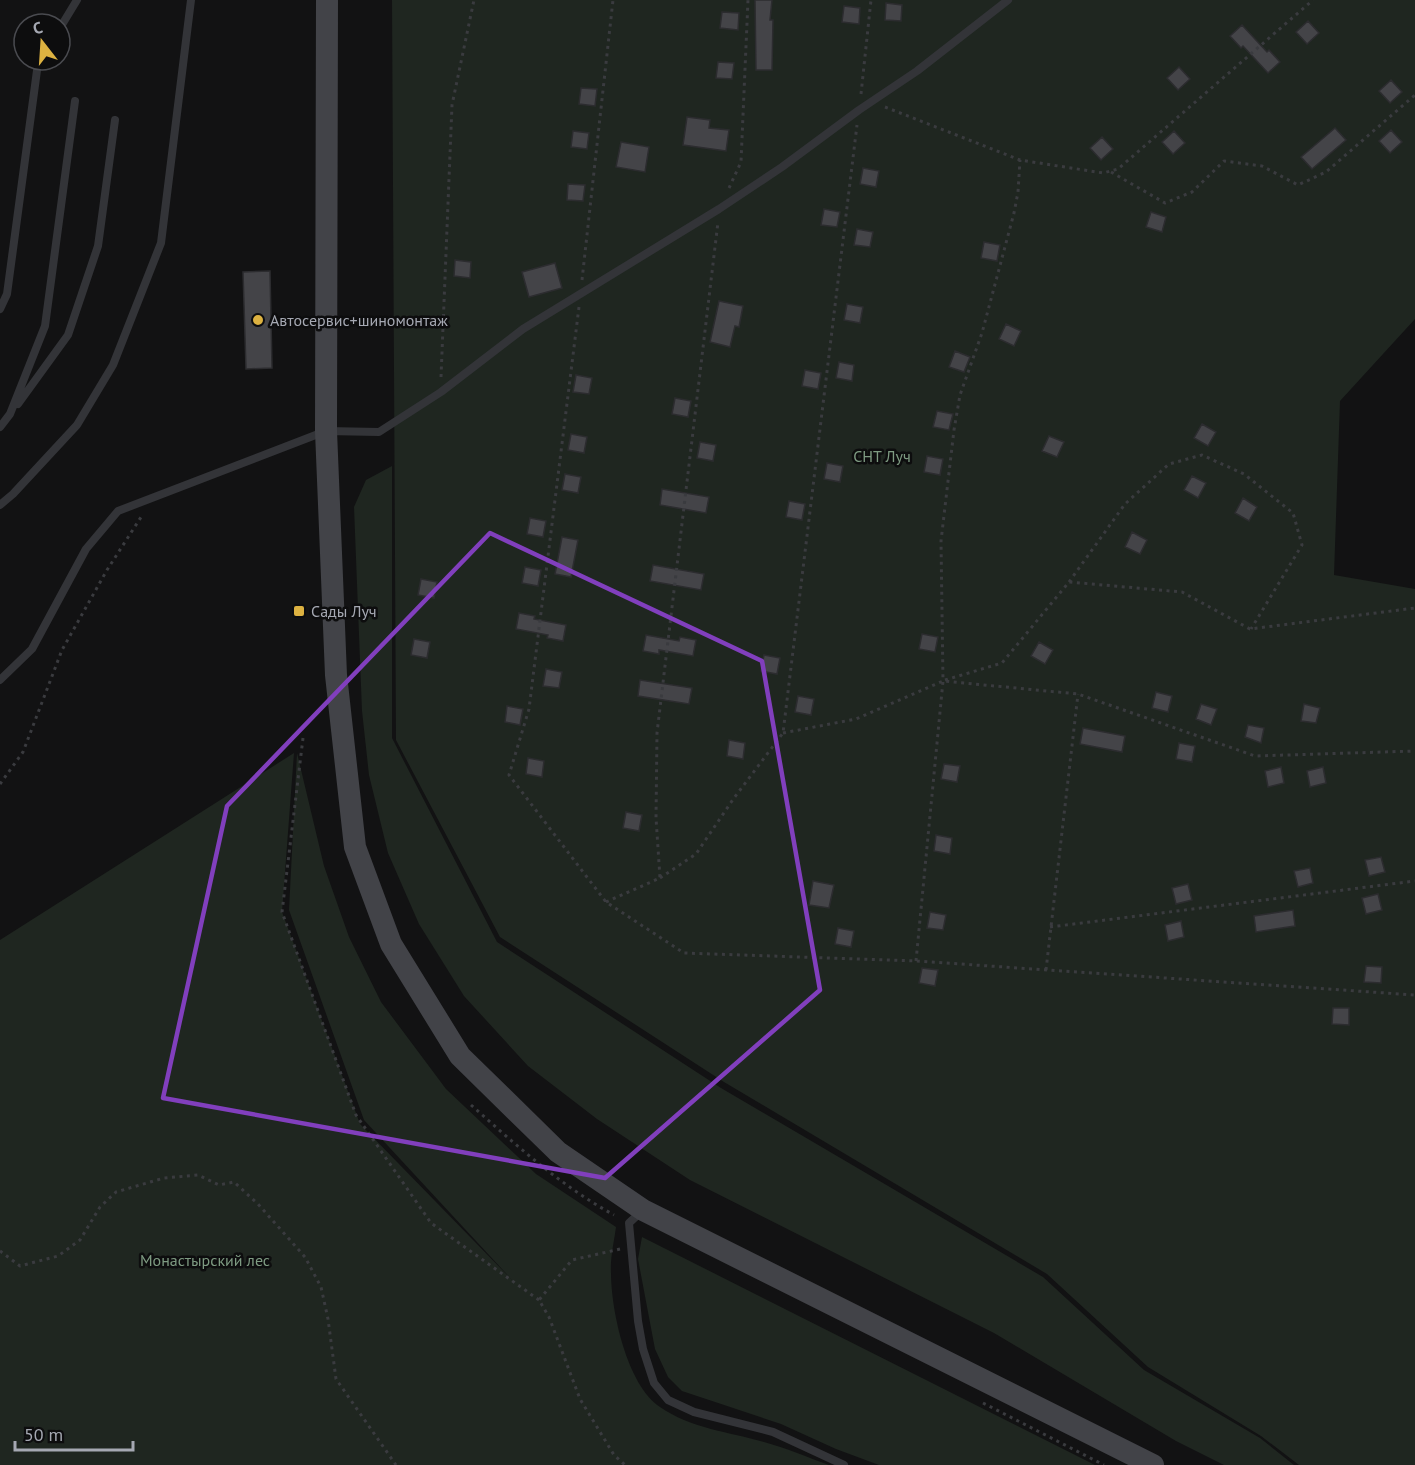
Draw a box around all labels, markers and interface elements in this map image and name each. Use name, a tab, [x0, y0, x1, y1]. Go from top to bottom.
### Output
north arrow	[12, 12, 72, 72]
text: С	[30, 17, 45, 39]
place label: Автосервис+шиномонтаж	[270, 310, 448, 330]
marker: Автосервис+шиномонтаж	[251, 313, 265, 327]
park label: СНТ Луч	[853, 446, 911, 466]
place label: Сады Луч	[311, 601, 377, 621]
marker: Сады Луч	[292, 604, 306, 618]
park label: Монастырский лес	[140, 1250, 270, 1270]
scale bar	[15, 1414, 134, 1452]
text: 50 m	[24, 1423, 63, 1446]

